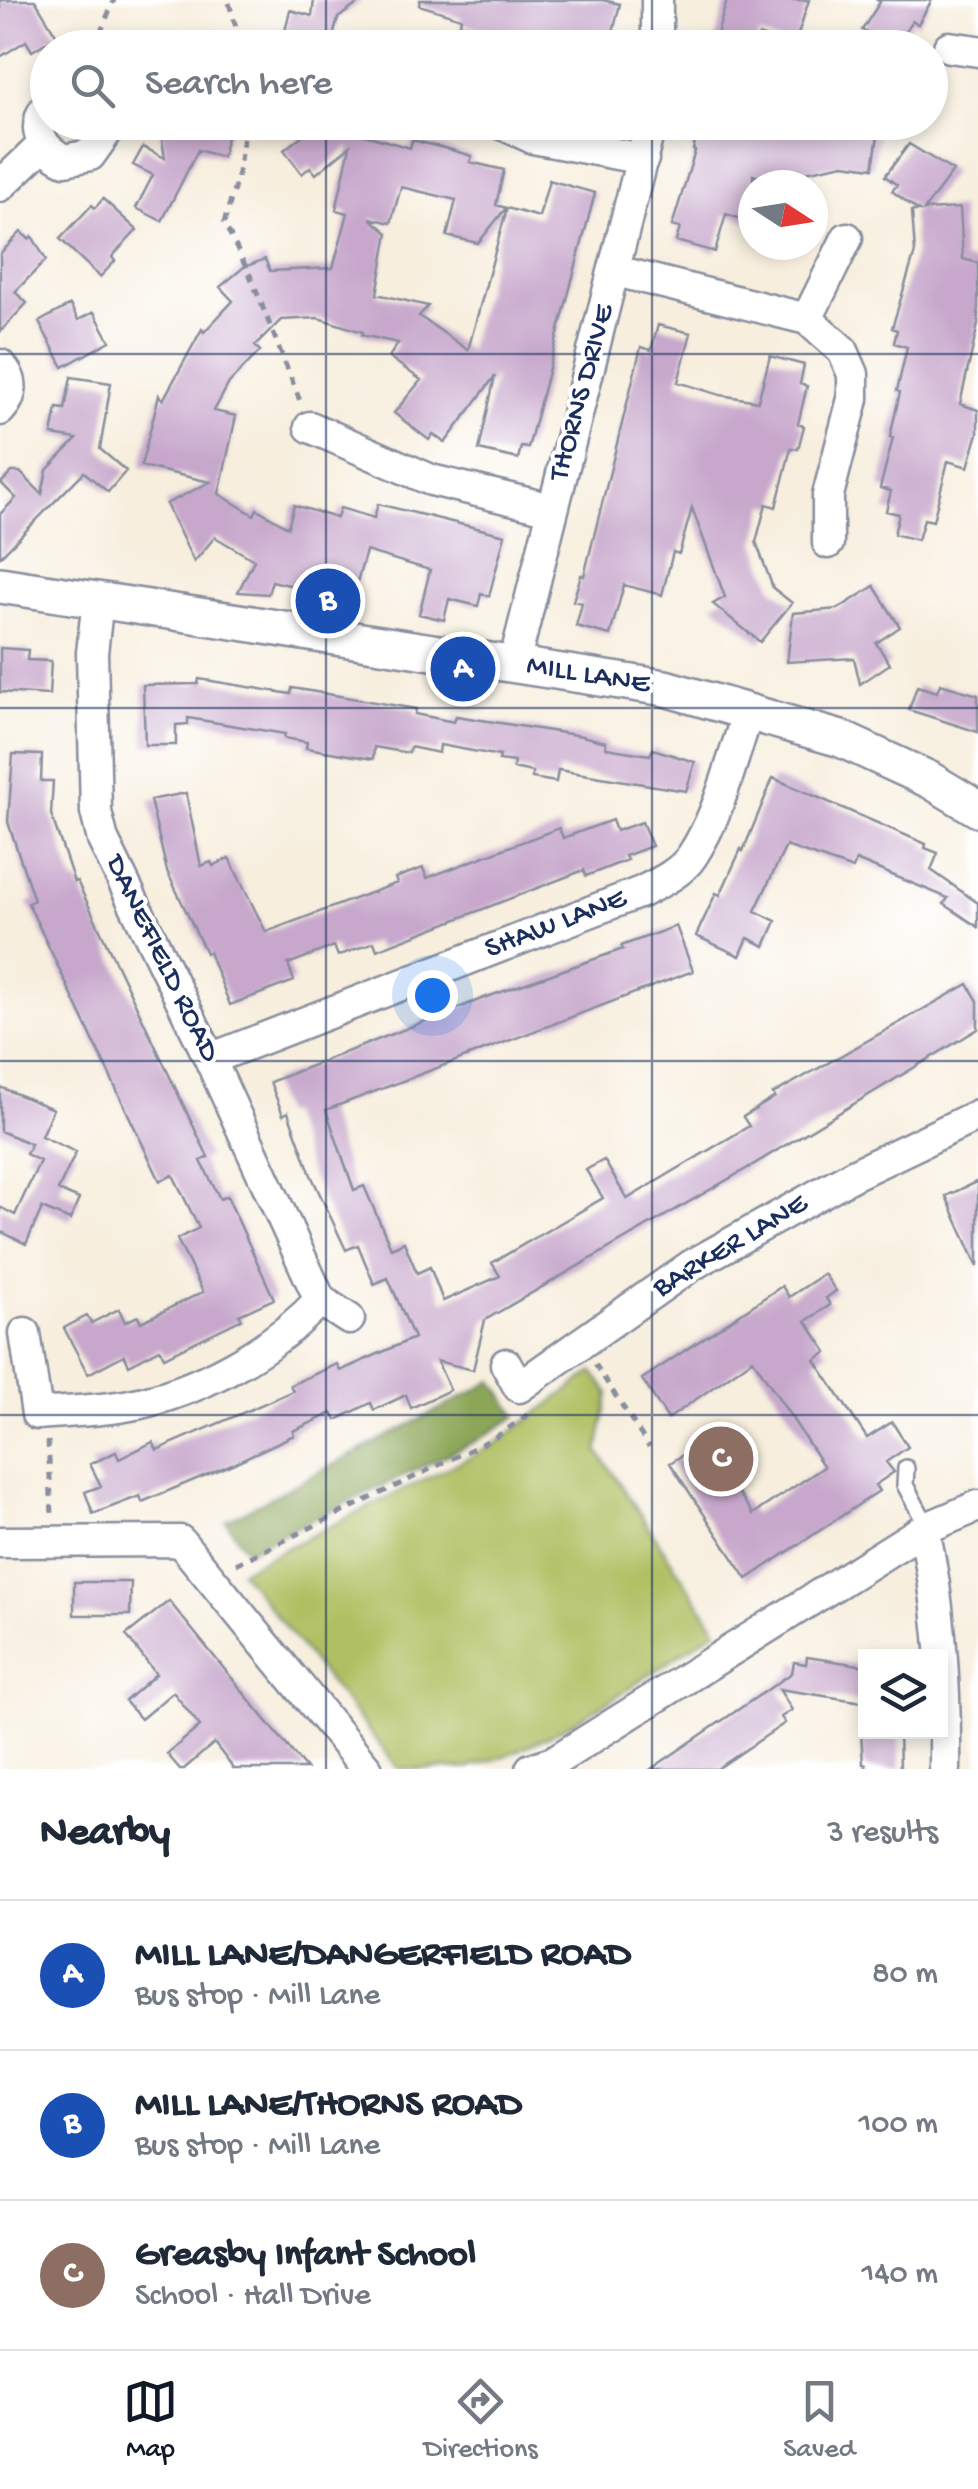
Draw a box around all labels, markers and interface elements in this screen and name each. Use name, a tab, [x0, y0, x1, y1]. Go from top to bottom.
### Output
search box	[30, 30, 948, 140]
icon: search	[65, 58, 120, 113]
text: Search here	[145, 63, 332, 107]
north arrow	[738, 170, 828, 260]
street label: THORNS DRIVE	[542, 300, 624, 487]
pin: B	[296, 564, 360, 638]
pin: A	[430, 632, 496, 706]
street label: MILL LANE	[524, 649, 653, 703]
street label: DANEFIELD ROAD	[95, 848, 226, 1068]
street label: SHAW LANE	[480, 882, 633, 968]
your location	[407, 970, 458, 1021]
street label: BARKER LANE	[647, 1187, 816, 1307]
pin: C	[688, 1422, 754, 1496]
map controls	[858, 1649, 948, 1739]
button: layers	[858, 1649, 948, 1739]
text: Nearby	[40, 1810, 170, 1859]
text: 3 results	[827, 1815, 938, 1853]
text: MILL LANE/DANGERFIELD ROAD	[135, 1934, 631, 1978]
text: A	[63, 1956, 82, 1994]
text: 80 m	[872, 1956, 938, 1994]
text: Bus stop · Mill Lane	[135, 1978, 380, 2016]
text: MILL LANE/THORNS ROAD	[135, 2084, 522, 2128]
text: B	[64, 2106, 81, 2144]
text: 100 m	[858, 2106, 938, 2144]
text: Bus stop · Mill Lane	[135, 2128, 380, 2166]
text: Greasby Infant School	[135, 2234, 476, 2278]
text: C	[64, 2256, 81, 2294]
text: 140 m	[861, 2256, 938, 2294]
text: School · Hall Drive	[135, 2278, 371, 2316]
tab: Map	[123, 2374, 178, 2467]
tab: Directions	[424, 2374, 538, 2467]
tab: Saved	[783, 2374, 855, 2467]

